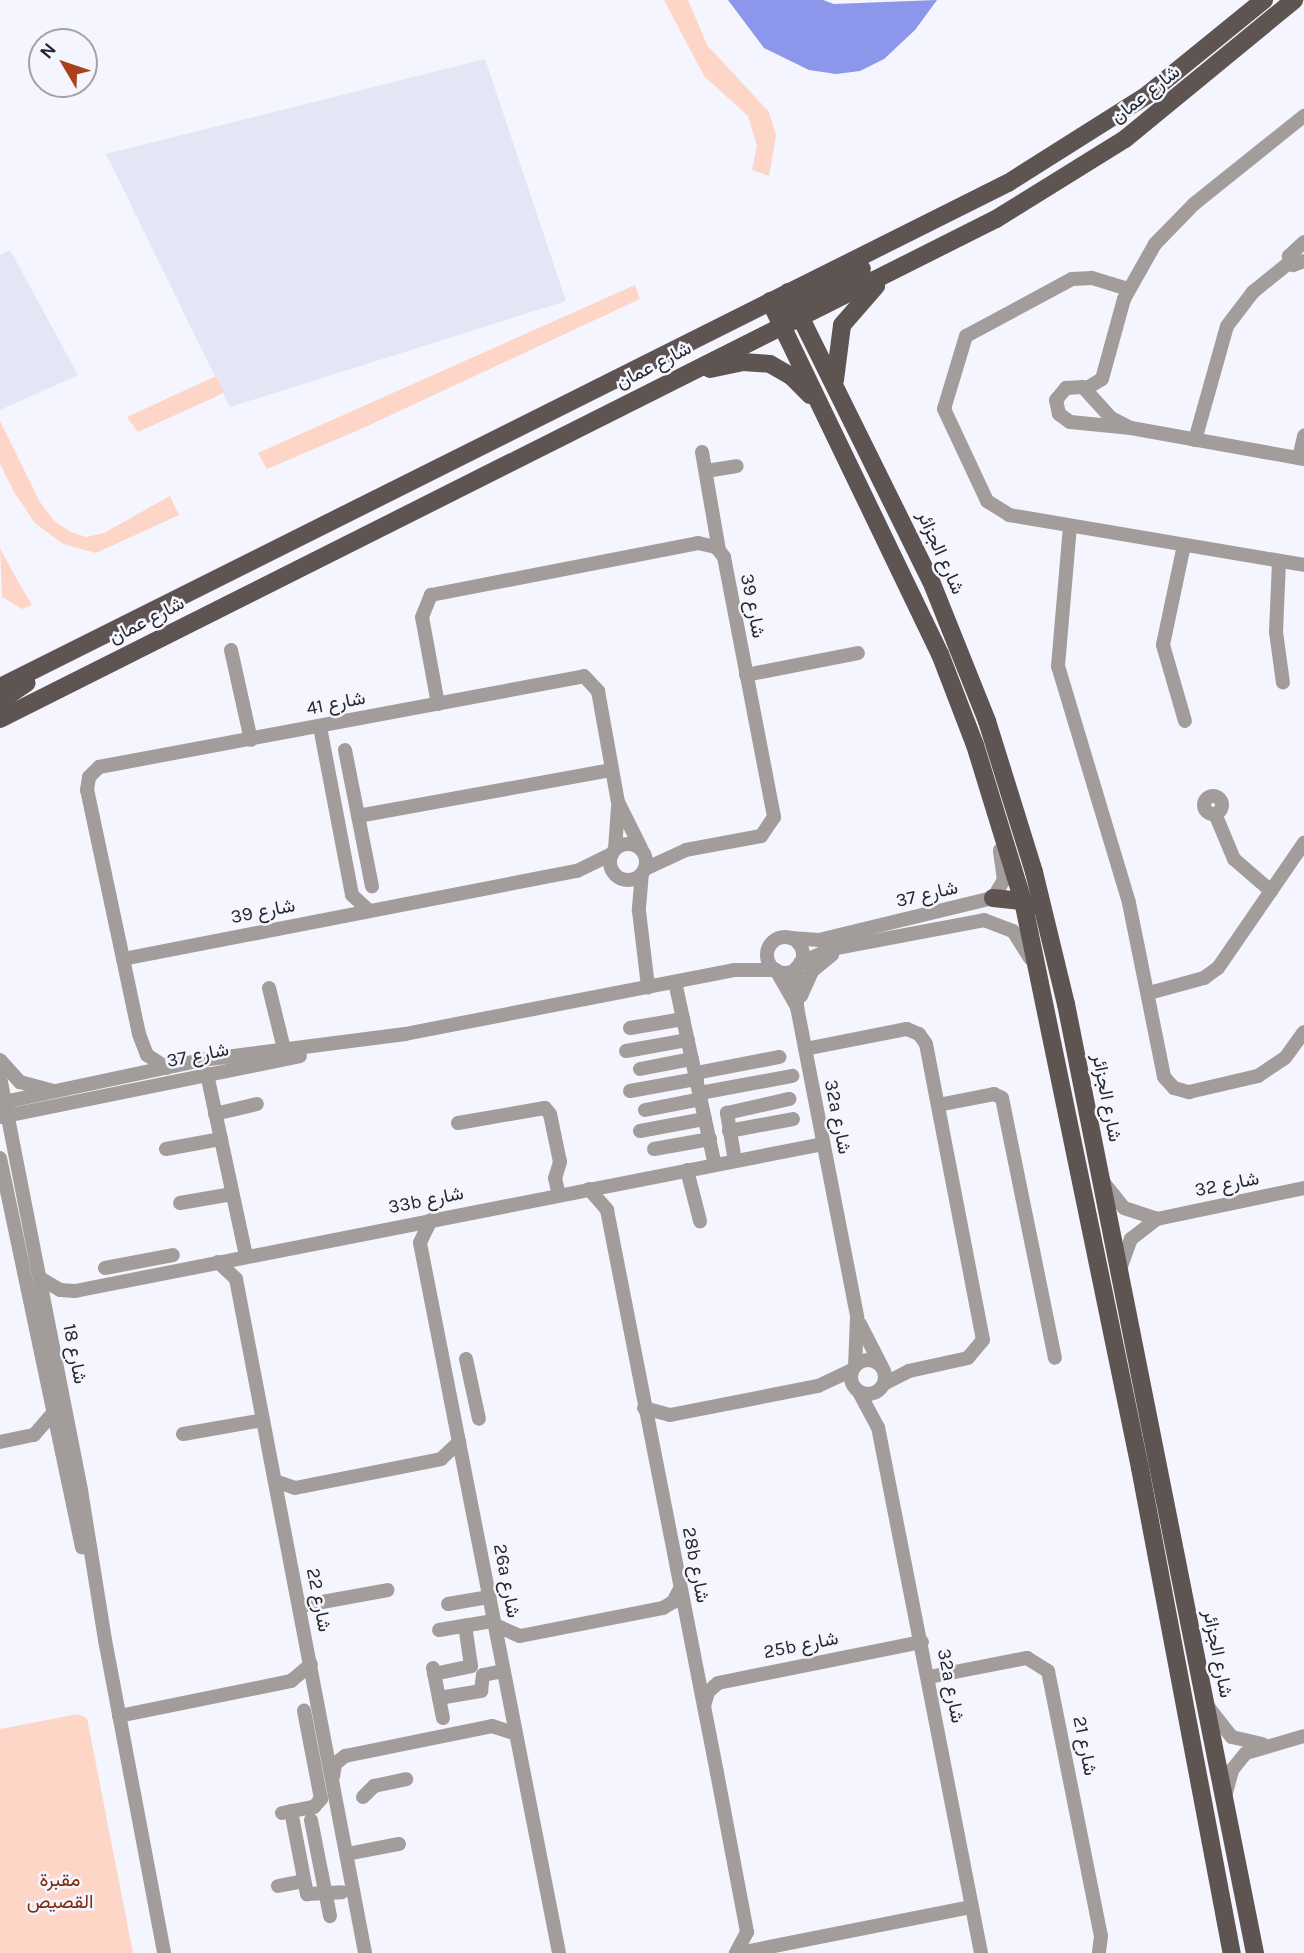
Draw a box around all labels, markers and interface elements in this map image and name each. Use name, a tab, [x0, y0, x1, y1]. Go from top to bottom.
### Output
north arrow	[28, 28, 98, 98]
text: N	[35, 39, 61, 63]
street label: شارع عمان	[1107, 61, 1185, 129]
street label: شارع عمان	[613, 337, 695, 395]
street label: شارع الجزائر	[911, 508, 969, 598]
street label: شارع 39	[735, 572, 769, 640]
street label: شارع عمان	[106, 592, 188, 650]
street label: شارع 41	[305, 687, 367, 721]
street label: شارع 37	[894, 877, 960, 913]
street label: شارع 39	[229, 895, 297, 929]
street label: شارع 37	[165, 1039, 231, 1073]
street label: شارع الجزائر	[1086, 1052, 1126, 1144]
street label: 32a شارع	[819, 1078, 855, 1156]
street label: شارع 32	[1193, 1168, 1261, 1202]
street label: 33b شارع	[386, 1183, 466, 1219]
street label: شارع 18	[57, 1322, 91, 1386]
street label: 28b شارع	[676, 1525, 714, 1605]
street label: 26a شارع	[488, 1542, 524, 1620]
street label: شارع 22	[301, 1566, 335, 1634]
street label: شارع الجزائر	[1197, 1608, 1237, 1700]
street label: 25b شارع	[762, 1628, 840, 1664]
street label: 32a شارع	[932, 1647, 968, 1725]
street label: شارع 21	[1067, 1714, 1101, 1778]
park label: مقبرة القصيص	[27, 1870, 93, 1914]

